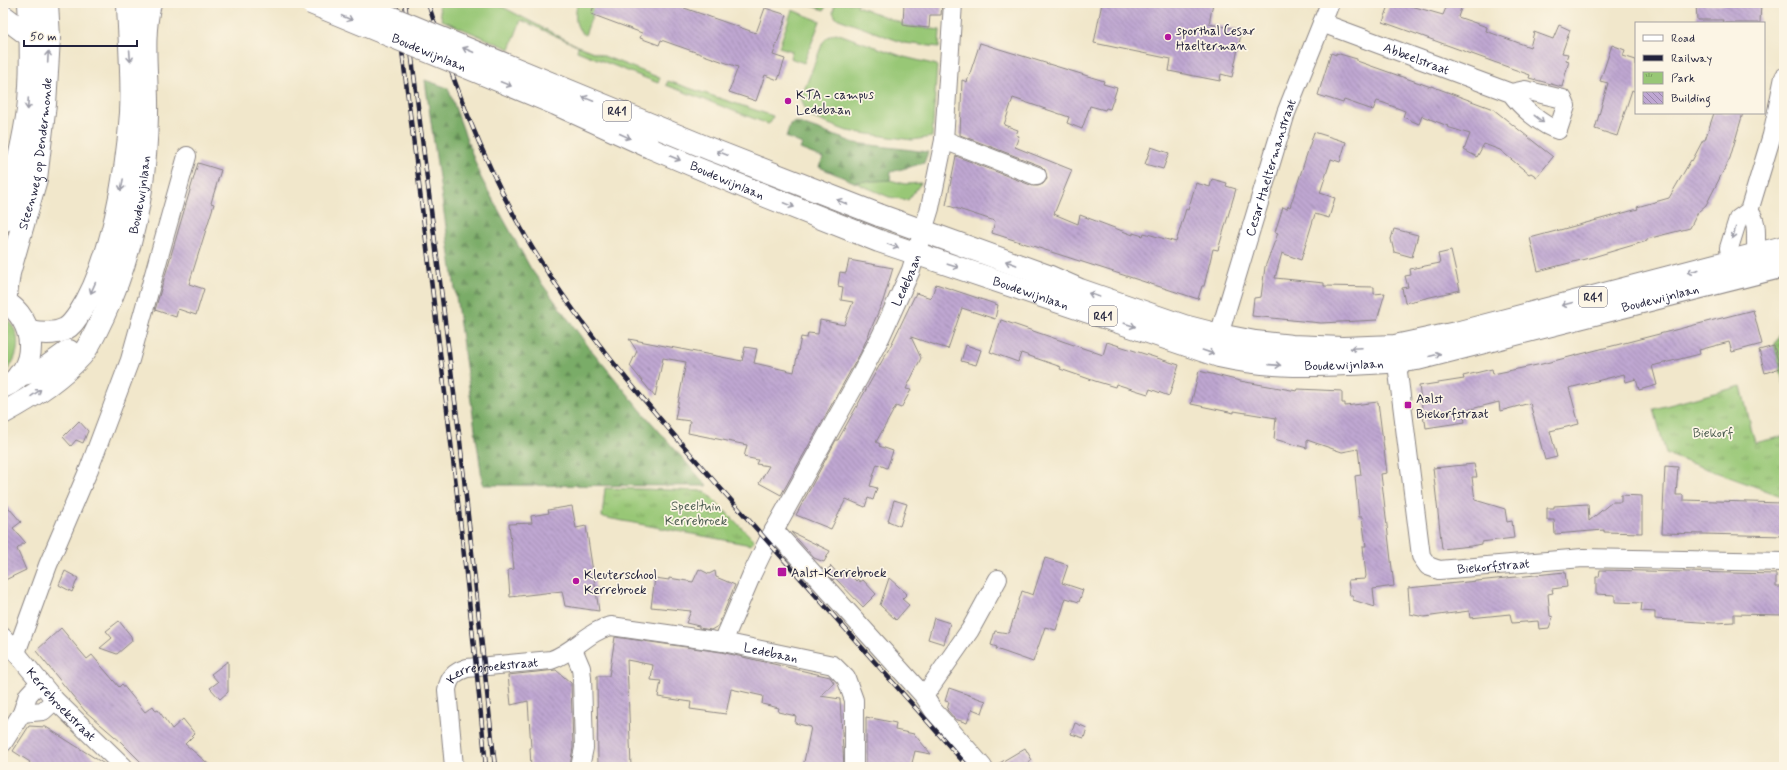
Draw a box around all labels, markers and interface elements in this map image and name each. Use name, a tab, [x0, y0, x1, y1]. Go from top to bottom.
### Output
one-way arrow	[341, 15, 353, 22]
scale bar	[24, 22, 137, 48]
legend	[1635, 22, 1765, 114]
place label: sporthal Cesar Haelterman	[1176, 23, 1256, 55]
text: 50 m	[30, 29, 57, 45]
street label: Boudewijnlaan	[389, 30, 469, 76]
text: Road	[1671, 31, 1695, 47]
marker: sporthal Cesar Haelterman	[1163, 32, 1173, 42]
street label: Abbeelstraat	[1381, 40, 1452, 79]
one-way arrow	[463, 46, 475, 53]
one-way arrow	[127, 49, 134, 62]
one-way arrow	[44, 51, 51, 64]
text: Railway	[1671, 51, 1713, 67]
text: Park	[1671, 71, 1695, 87]
street label: Steenweg op Dendermonde	[15, 77, 57, 232]
one-way arrow	[500, 80, 512, 88]
place label: KTA - campus Ledebaan	[796, 87, 874, 119]
text: Building	[1671, 91, 1711, 108]
one-way arrow	[583, 95, 595, 103]
marker: KTA - campus Ledebaan	[783, 96, 793, 106]
one-way arrow	[24, 97, 32, 110]
street label: Cesar Haeltermanstraat	[1242, 97, 1301, 239]
road number: R41	[603, 101, 631, 121]
one-way arrow	[1534, 115, 1545, 124]
one-way arrow	[619, 133, 631, 140]
one-way arrow	[716, 149, 728, 157]
street label: Boudewijnlaan	[126, 155, 155, 236]
one-way arrow	[669, 155, 681, 162]
street label: Boudewijnlaan	[687, 158, 767, 204]
one-way arrow	[117, 178, 125, 191]
one-way arrow	[837, 198, 849, 205]
one-way arrow	[782, 202, 794, 210]
one-way arrow	[1730, 227, 1737, 240]
one-way arrow	[886, 243, 899, 250]
street label: Ledebaan	[889, 252, 925, 309]
one-way arrow	[1005, 259, 1018, 266]
one-way arrow	[946, 263, 959, 270]
one-way arrow	[1687, 268, 1700, 275]
street label: Boudewijnlaan	[990, 273, 1071, 315]
street label: Boudewijnlaan	[1620, 281, 1701, 317]
one-way arrow	[89, 282, 96, 294]
road number: R41	[1579, 287, 1607, 307]
one-way arrow	[1089, 291, 1101, 299]
one-way arrow	[1561, 301, 1574, 308]
road number: R41	[1089, 306, 1117, 326]
one-way arrow	[1123, 321, 1135, 329]
one-way arrow	[1350, 344, 1363, 351]
one-way arrow	[1201, 348, 1213, 356]
one-way arrow	[1428, 351, 1441, 358]
street label: Boudewijnlaan	[1304, 356, 1384, 375]
one-way arrow	[1268, 361, 1281, 368]
one-way arrow	[31, 389, 42, 397]
place label: Aalst Biekorfstraat	[1416, 391, 1489, 423]
marker: Aalst Biekorfstraat	[1403, 400, 1413, 410]
park label: Biekorf	[1693, 425, 1734, 442]
park label: Speeltuin Kerrebroek	[665, 498, 728, 530]
street label: Biekorfstraat	[1456, 555, 1530, 578]
place label: Aalst-Kerrebroek	[791, 565, 887, 582]
marker: Aalst-Kerrebroek	[776, 566, 788, 578]
place label: Kleuterschool Kerrebroek	[584, 567, 657, 599]
marker: Kleuterschool Kerrebroek	[571, 576, 581, 586]
street label: Ledebaan	[742, 640, 799, 667]
street label: Kerrebroekstraat	[443, 654, 539, 687]
street label: Kerrebroekstraat	[22, 665, 99, 745]

